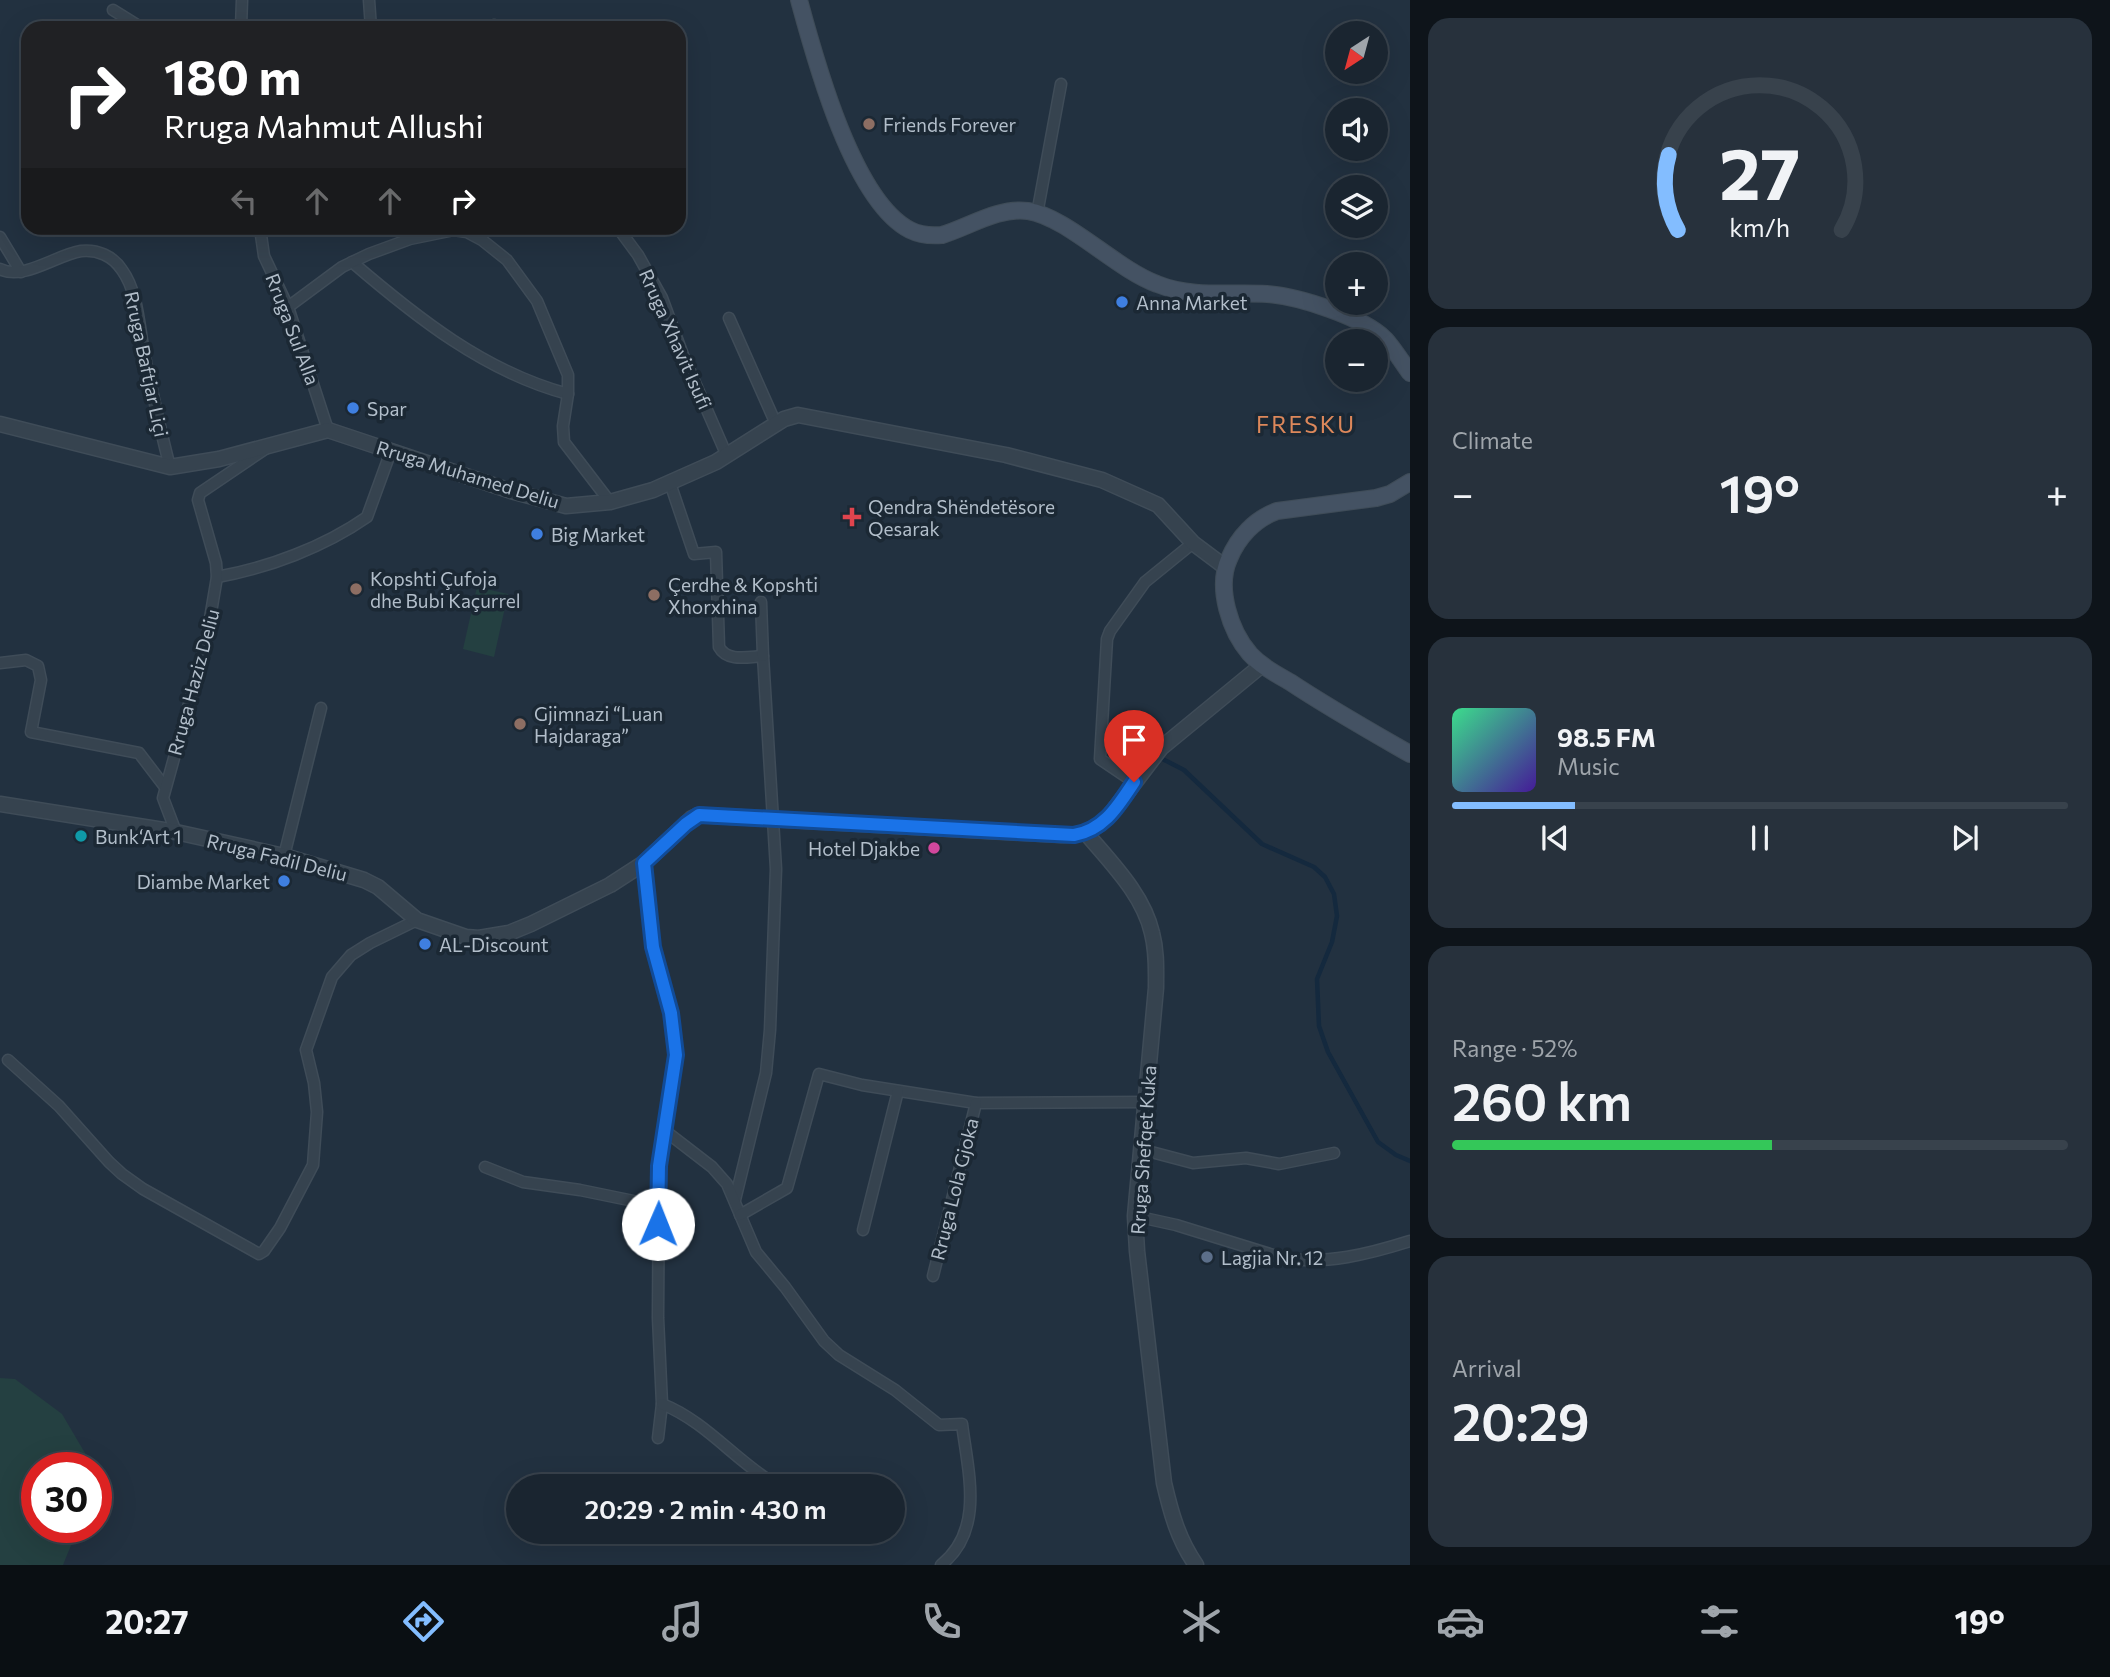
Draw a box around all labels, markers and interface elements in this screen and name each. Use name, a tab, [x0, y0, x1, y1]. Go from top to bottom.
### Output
north arrow	[1325, 21, 1388, 84]
map controls	[1325, 21, 1388, 392]
text: 180 m	[164, 45, 301, 105]
icon: right	[49, 49, 140, 140]
button: sound	[1325, 98, 1388, 161]
text: Rruga Mahmut Allushi	[164, 105, 484, 145]
place label: Friends Forever	[883, 113, 1017, 136]
marker: Friends Forever	[861, 116, 877, 132]
text: 27	[1720, 126, 1800, 215]
button: layers	[1325, 175, 1388, 238]
icon: left	[225, 182, 263, 220]
icon: ahead	[298, 182, 336, 220]
icon: ahead	[371, 182, 409, 220]
icon: right	[444, 182, 482, 220]
text: km/h	[1730, 212, 1790, 242]
button: +	[1325, 252, 1388, 315]
street label: Rruga Xhavit Isufi	[635, 265, 717, 413]
street label: Rruga Sul Alla	[261, 270, 325, 388]
street label: Rruga Baftjar Liçi	[120, 289, 174, 439]
place label: Anna Market	[1136, 291, 1248, 314]
marker: Anna Market	[1114, 294, 1130, 310]
button: −	[1325, 329, 1388, 392]
place label: Spar	[367, 397, 407, 420]
marker: Spar	[345, 400, 361, 416]
district label: FRESKU	[1256, 410, 1356, 438]
text: Climate	[1452, 426, 1533, 454]
street label: Rruga Muhamed Deliu	[374, 435, 562, 513]
text: 19°	[1719, 460, 1800, 524]
text: −	[1452, 469, 1474, 516]
text: +	[2046, 469, 2068, 516]
place label: Qendra Shëndetësore Qesarak	[868, 495, 1055, 540]
marker: Qendra Shëndetësore Qesarak	[842, 507, 862, 527]
place label: Big Market	[551, 523, 645, 546]
marker: Big Market	[529, 526, 545, 542]
place label: Kopshti Çufoja dhe Bubi Kaçurrel	[370, 567, 521, 612]
place label: Çerdhe & Kopshti Xhorxhina	[668, 573, 818, 618]
marker: Kopshti Çufoja dhe Bubi Kaçurrel	[348, 581, 364, 597]
marker: Çerdhe & Kopshti Xhorxhina	[646, 587, 662, 603]
street label: Rruga Haziz Deliu	[162, 606, 224, 758]
place label: Gjimnazi “Luan Hajdaraga”	[534, 702, 663, 747]
pin	[1104, 710, 1164, 782]
marker: Gjimnazi “Luan Hajdaraga”	[512, 716, 528, 732]
icon: arrive	[1115, 721, 1153, 759]
text: 98.5 FM	[1557, 721, 1656, 752]
text: Music	[1557, 752, 1620, 780]
icon: previous	[1536, 819, 1574, 857]
icon: pause	[1741, 819, 1779, 857]
icon: next	[1946, 819, 1984, 857]
place label: Bunk‘Art 1	[95, 825, 182, 848]
marker: Bunk‘Art 1	[73, 828, 89, 844]
street label: Rruga Fadil Deliu	[204, 828, 350, 886]
place label: Hotel Djakbe	[808, 837, 920, 860]
marker: Hotel Djakbe	[926, 840, 942, 856]
place label: Diambe Market	[137, 870, 270, 893]
marker: Diambe Market	[276, 873, 292, 889]
place label: AL-Discount	[439, 933, 549, 956]
marker: AL-Discount	[417, 936, 433, 952]
text: Range · 52%	[1452, 1034, 1577, 1062]
street label: Rruga Shefqet Kuka	[1126, 1065, 1160, 1235]
text: 260 km	[1452, 1068, 1632, 1132]
street label: Rruga Lola Gjoka	[925, 1116, 983, 1262]
position arrow	[621, 1187, 695, 1261]
place label: Lagjia Nr. 12	[1221, 1246, 1323, 1269]
marker: Lagjia Nr. 12	[1199, 1249, 1215, 1265]
text: Arrival	[1452, 1354, 1522, 1382]
text: 20:29	[1452, 1388, 1590, 1452]
speed limit sign: 30	[21, 1452, 112, 1543]
text: 20:29 · 2 min · 430 m	[584, 1493, 827, 1524]
icon: directions	[399, 1597, 448, 1646]
icon: music	[658, 1597, 707, 1646]
icon: phone	[917, 1597, 966, 1646]
icon: climate	[1177, 1597, 1226, 1646]
icon: car	[1436, 1597, 1485, 1646]
icon: filters	[1695, 1597, 1744, 1646]
text: 20:27	[105, 1601, 188, 1641]
text: 19°	[1955, 1601, 2005, 1641]

